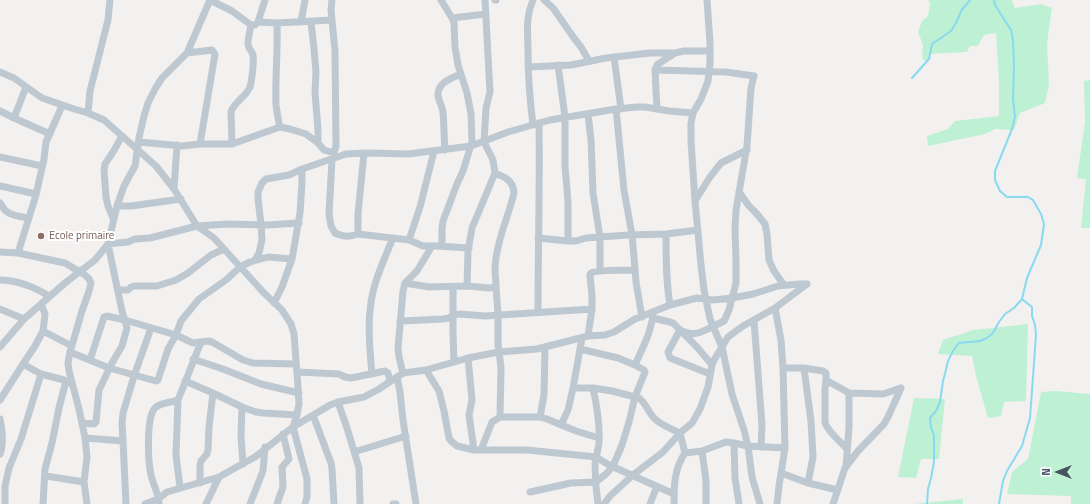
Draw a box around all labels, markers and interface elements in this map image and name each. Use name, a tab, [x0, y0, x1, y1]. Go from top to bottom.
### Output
place label: Ecole primaire	[49, 229, 114, 243]
marker: Ecole primaire	[36, 231, 46, 241]
north arrow	[1038, 452, 1078, 492]
text: N	[1038, 468, 1054, 476]

